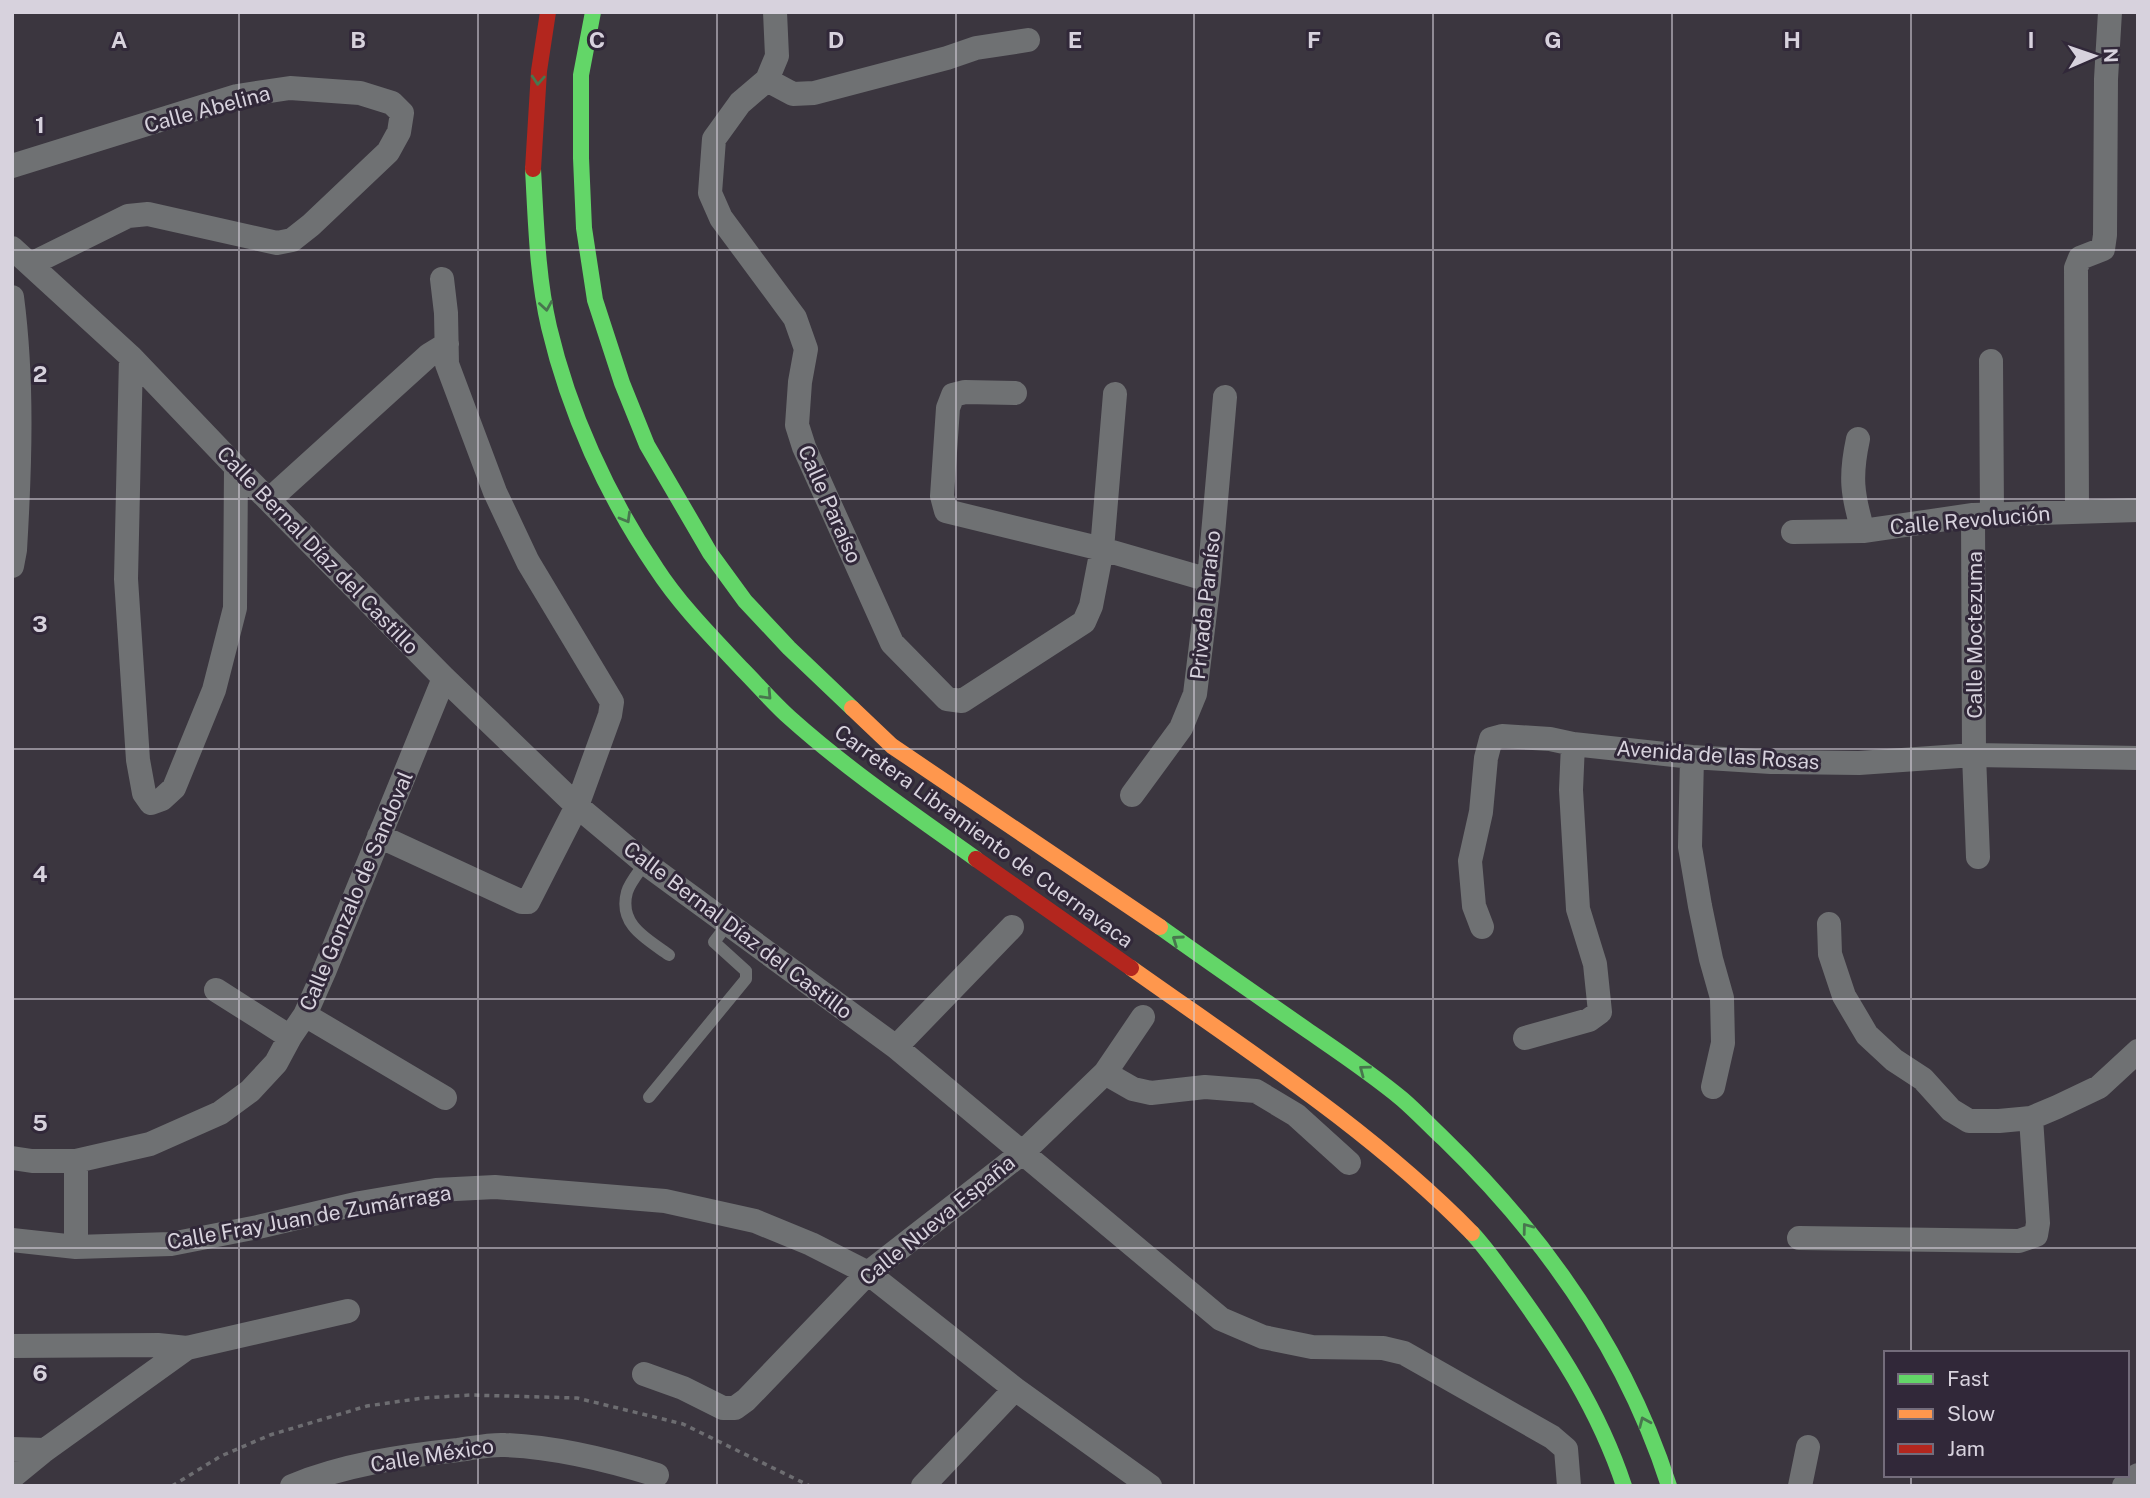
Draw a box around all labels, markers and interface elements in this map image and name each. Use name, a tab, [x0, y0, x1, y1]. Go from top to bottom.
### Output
north arrow	[2059, 21, 2129, 91]
text: A	[111, 26, 128, 53]
text: B	[350, 26, 366, 53]
text: C	[589, 26, 605, 53]
text: D	[828, 26, 844, 53]
text: E	[1068, 26, 1082, 53]
text: F	[1307, 26, 1321, 53]
text: G	[1544, 26, 1562, 53]
text: H	[1783, 26, 1801, 53]
text: I	[2027, 26, 2035, 53]
text: N	[2100, 48, 2122, 63]
one-way arrow	[531, 74, 546, 85]
street label: Calle Abelina	[141, 80, 273, 138]
text: 1	[35, 111, 45, 138]
one-way arrow	[538, 300, 553, 312]
text: 2	[33, 360, 47, 387]
street label: Calle Bernal Díaz del Castillo	[212, 441, 424, 659]
street label: Calle Paraíso	[793, 441, 867, 567]
street label: Calle Revolución	[1889, 501, 2051, 539]
one-way arrow	[618, 511, 631, 524]
street label: Privada Paraíso	[1185, 529, 1225, 681]
street label: Calle Moctezuma	[1962, 551, 1987, 719]
text: 3	[32, 610, 48, 637]
one-way arrow	[759, 687, 772, 700]
street label: Carretera Libramiento de Cuernavaca	[830, 719, 1138, 953]
street label: Avenida de las Rosas	[1616, 735, 1820, 775]
street label: Calle Gonzalo de Sandoval	[294, 767, 418, 1015]
street label: Calle Bernal Díaz del Castillo	[619, 836, 857, 1024]
text: 4	[32, 860, 48, 887]
one-way arrow	[1172, 935, 1185, 948]
one-way arrow	[1359, 1066, 1372, 1079]
text: 5	[32, 1109, 48, 1136]
street label: Calle Nueva España	[854, 1150, 1020, 1290]
street label: Calle Fray Juan de Zumárraga	[165, 1180, 453, 1254]
one-way arrow	[1522, 1224, 1535, 1236]
legend	[1884, 1351, 2129, 1477]
text: 6	[32, 1359, 48, 1386]
text: Fast	[1947, 1366, 1989, 1391]
text: Slow	[1947, 1401, 1995, 1426]
one-way arrow	[1638, 1417, 1652, 1429]
street label: Calle México	[369, 1433, 495, 1477]
text: Jam	[1947, 1436, 1985, 1461]

